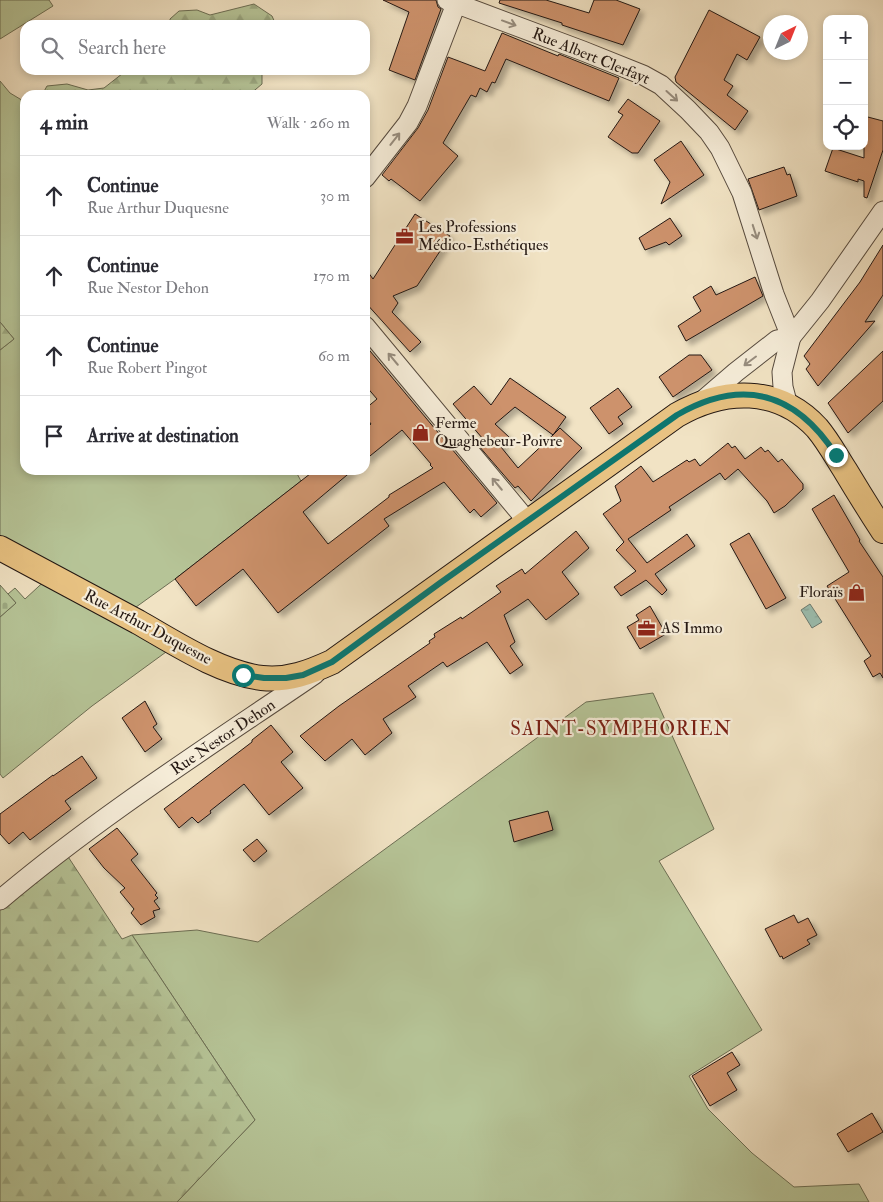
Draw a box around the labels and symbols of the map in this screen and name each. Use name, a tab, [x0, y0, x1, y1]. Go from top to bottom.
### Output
north arrow	[763, 15, 808, 60]
one-way arrow	[500, 19, 516, 28]
street label: Rue Albert Clerfayt	[529, 23, 653, 89]
one-way arrow	[666, 90, 679, 101]
one-way arrow	[390, 133, 401, 146]
place label: Les Professions Médico-Esthétiques	[418, 217, 548, 255]
one-way arrow	[750, 224, 760, 240]
office icon: Les Professions Médico-Esthétiques	[394, 226, 414, 246]
one-way arrow	[387, 353, 399, 366]
one-way arrow	[743, 356, 757, 366]
place label: Ferme Quaghebeur-Poivre	[435, 413, 562, 451]
shop icon: Ferme Quaghebeur-Poivre	[411, 422, 431, 442]
route end	[825, 444, 848, 467]
one-way arrow	[492, 478, 503, 491]
place label: Floraïs	[799, 582, 843, 602]
shop icon: Floraïs	[847, 582, 867, 602]
street label: Rue Arthur Duquesne	[81, 585, 216, 669]
office icon: AS Immo	[637, 618, 657, 638]
place label: AS Immo	[660, 618, 723, 638]
route start	[232, 664, 255, 687]
street label: Rue Nestor Dehon	[167, 695, 279, 779]
district label: SAINT-SYMPHORIEN	[510, 717, 732, 741]

